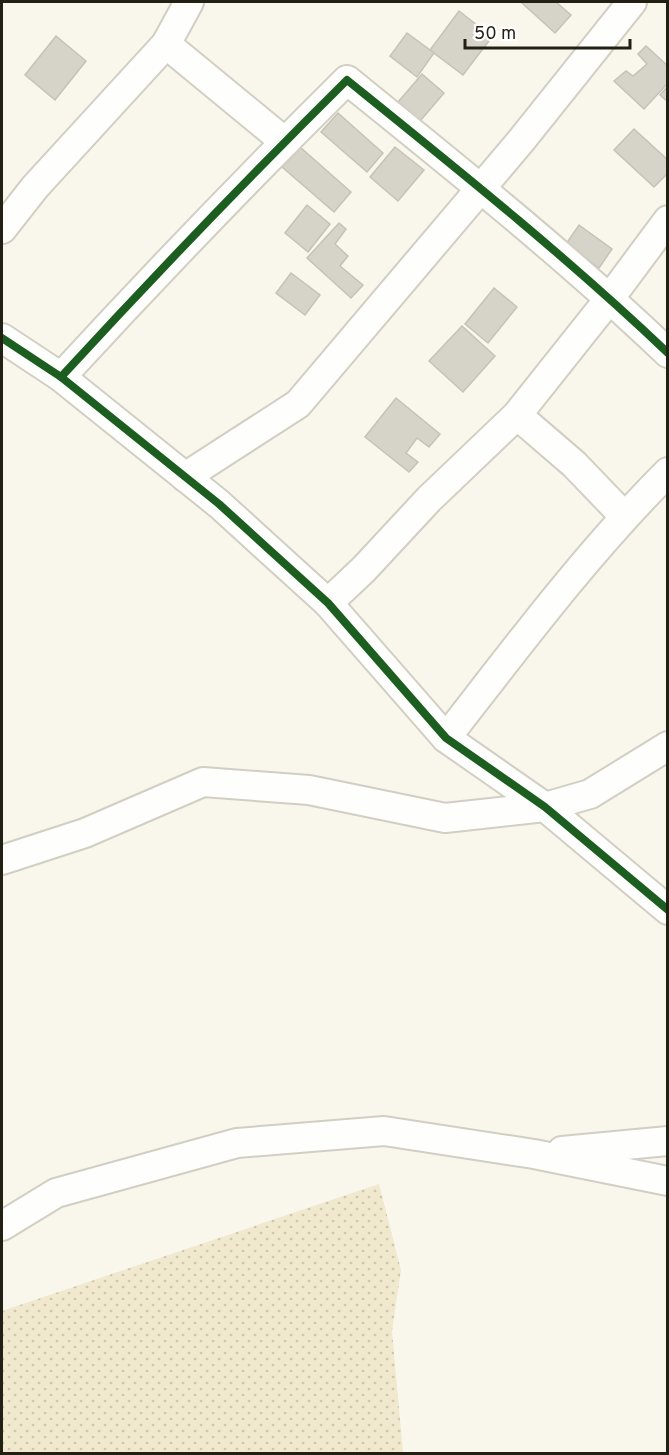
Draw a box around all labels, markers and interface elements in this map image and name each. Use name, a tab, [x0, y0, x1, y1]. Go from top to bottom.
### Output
scale bar	[465, 12, 630, 50]
text: 50 m	[474, 23, 516, 46]

